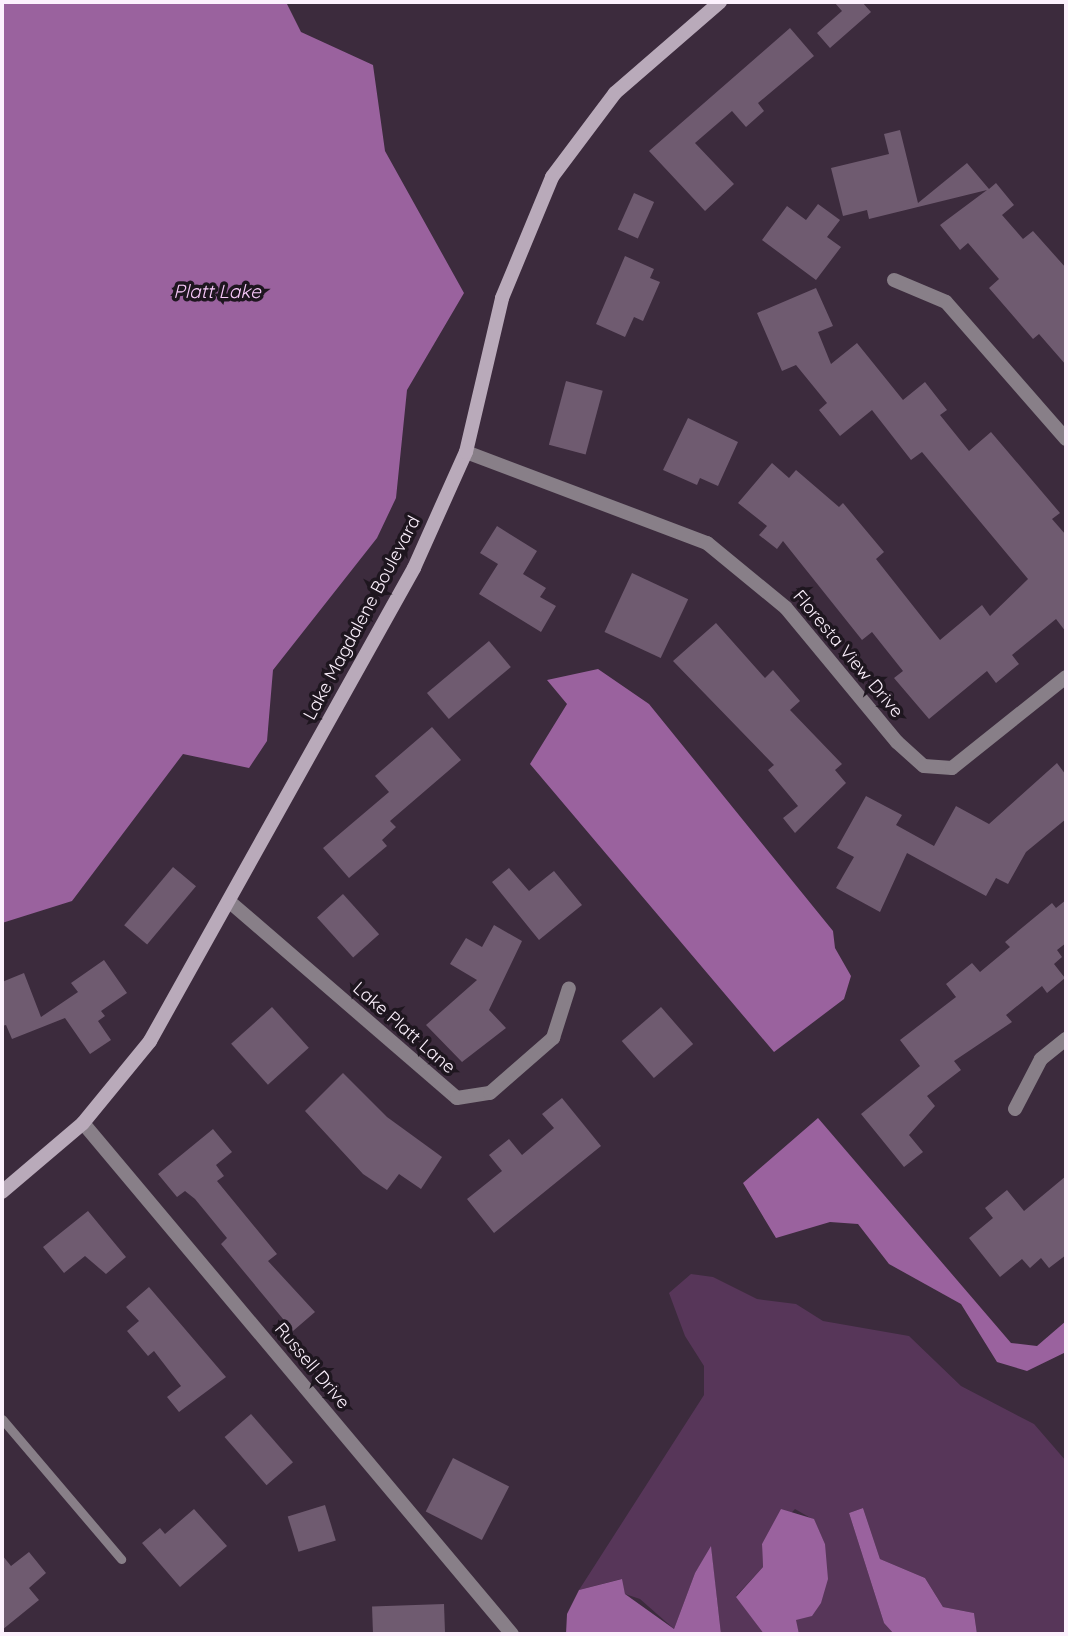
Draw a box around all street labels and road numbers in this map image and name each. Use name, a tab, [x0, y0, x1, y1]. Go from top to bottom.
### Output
street label: Lake Magdalene Boulevard	[299, 512, 425, 724]
street label: Floresta View Drive	[788, 586, 908, 722]
street label: Lake Platt Lane	[348, 978, 460, 1078]
street label: Russell Drive	[270, 1319, 354, 1413]

